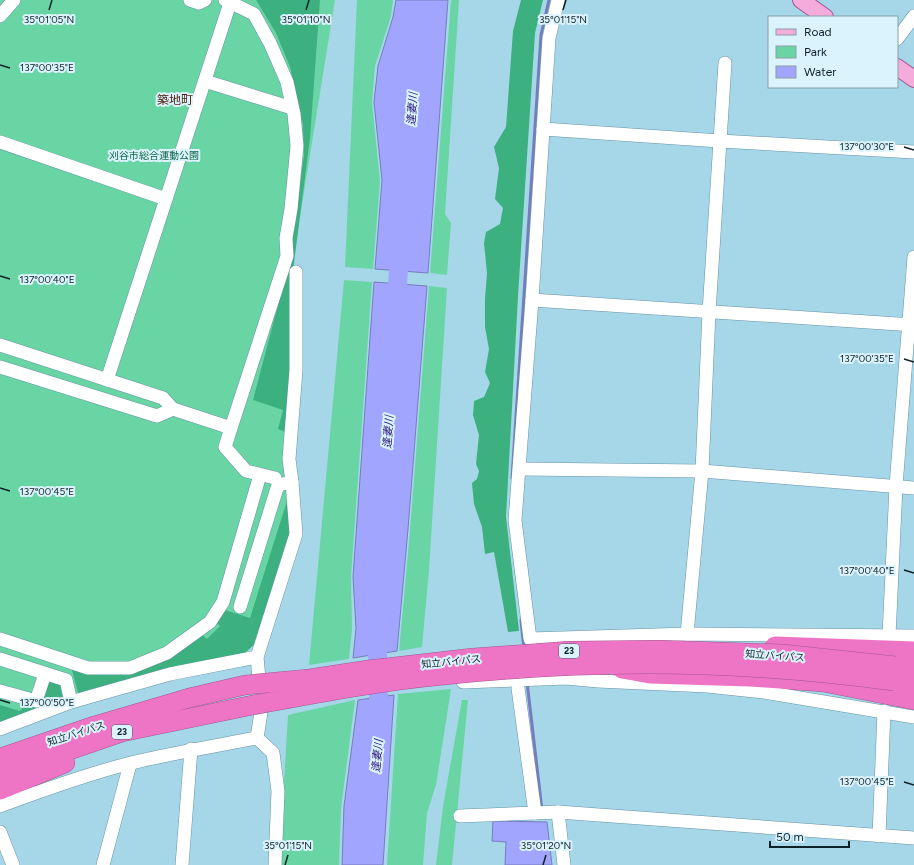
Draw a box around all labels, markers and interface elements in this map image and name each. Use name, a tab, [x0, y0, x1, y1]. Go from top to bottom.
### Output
text: 35°01'05"N	[24, 13, 74, 26]
text: 35°01'10"N	[282, 13, 330, 26]
text: 35°01'15"N	[539, 13, 587, 26]
legend	[768, 16, 898, 88]
text: Road	[804, 25, 832, 39]
text: Park	[804, 45, 827, 59]
text: 137°00'35"E	[20, 61, 74, 74]
text: Water	[804, 65, 836, 79]
water label: 逢妻川	[405, 91, 420, 126]
district label: 築地町	[157, 93, 193, 107]
text: 137°00'30"E	[840, 140, 894, 153]
park label: 刈谷市総合運動公園	[109, 149, 199, 162]
text: 137°00'40"E	[19, 273, 75, 286]
text: 137°00'35"E	[840, 352, 894, 365]
water label: 逢妻川	[381, 414, 396, 449]
text: 137°00'45"E	[20, 485, 74, 498]
text: 137°00'40"E	[839, 564, 895, 577]
road number: 23	[559, 644, 579, 658]
street label: 知立バイパス	[745, 647, 805, 664]
street label: 知立バイパス	[421, 652, 481, 671]
text: 137°00'50"E	[20, 696, 74, 709]
street label: 知立バイパス	[46, 718, 107, 749]
road number: 23	[112, 725, 132, 739]
water label: 逢妻川	[370, 738, 385, 773]
text: 137°00'45"E	[840, 775, 894, 788]
scale bar	[770, 823, 849, 849]
text: 50 m	[776, 830, 804, 844]
text: 35°01'15"N	[264, 839, 312, 852]
text: 35°01'20"N	[521, 839, 571, 852]

